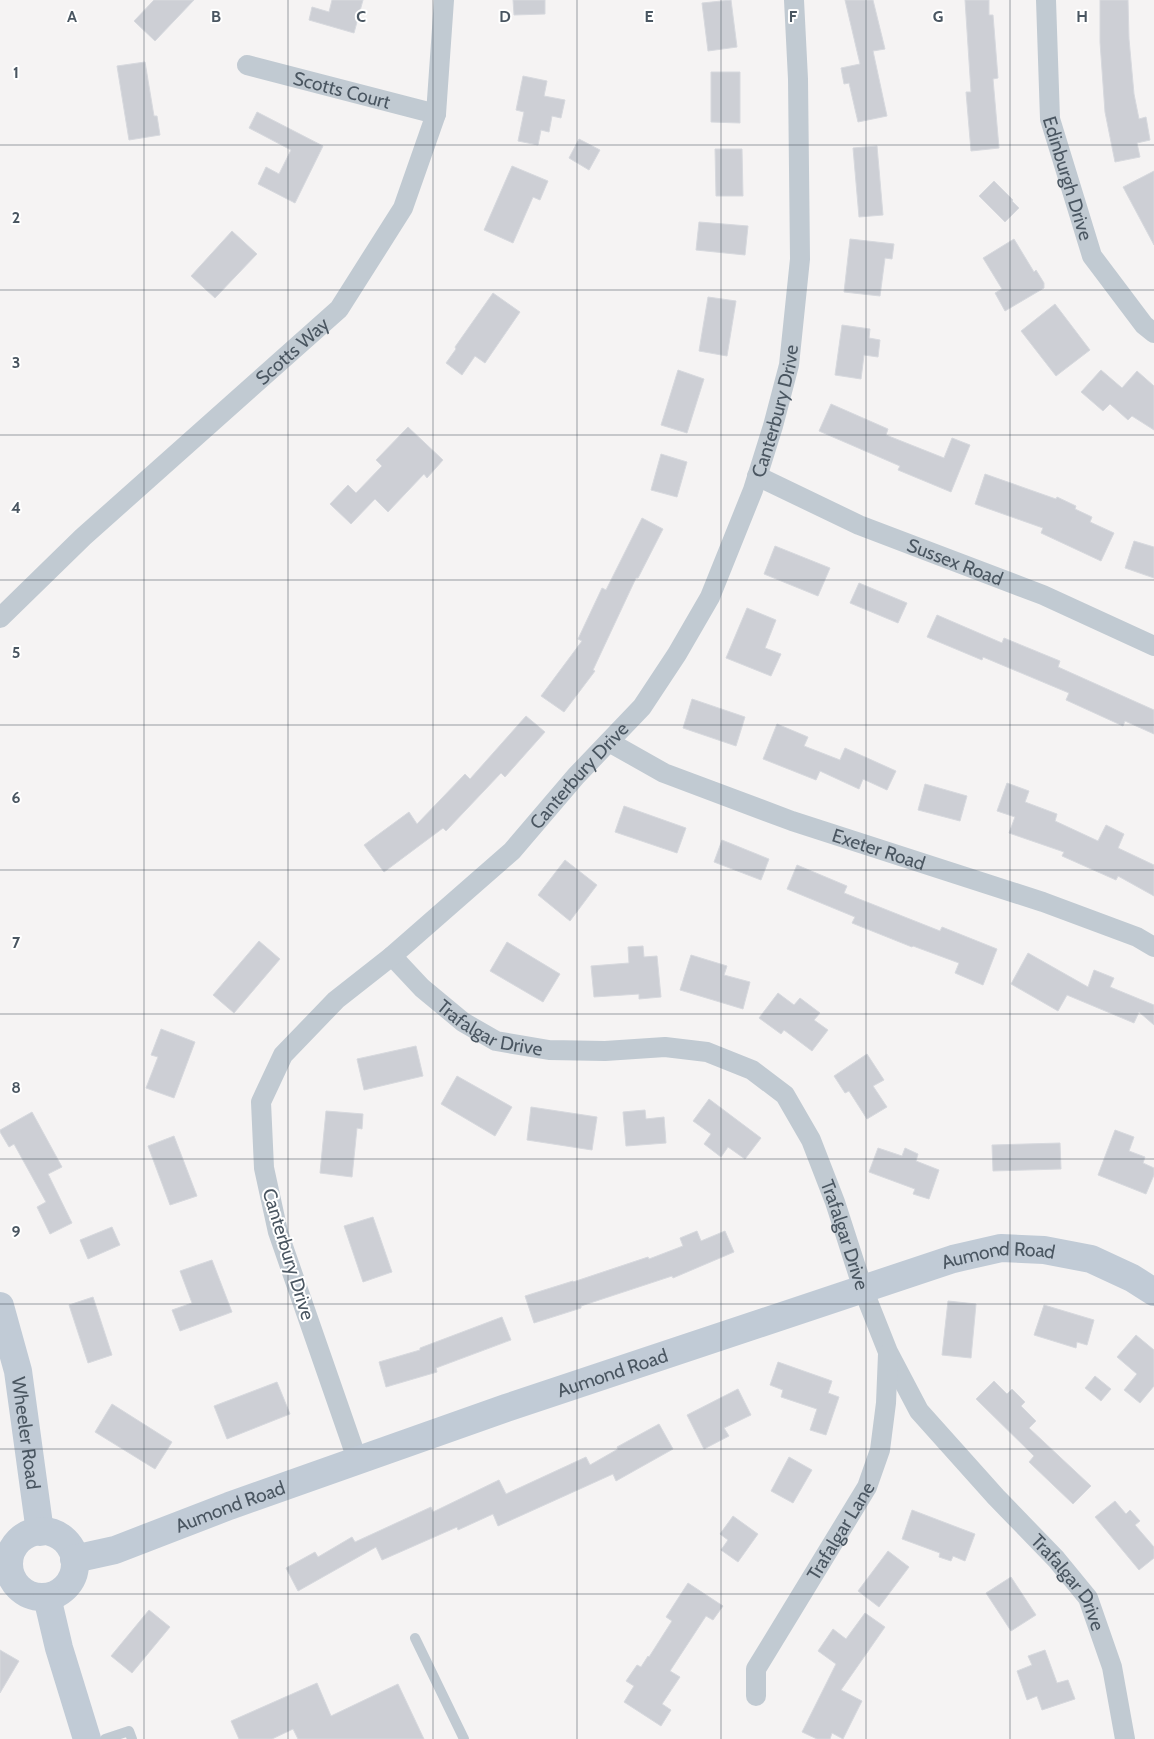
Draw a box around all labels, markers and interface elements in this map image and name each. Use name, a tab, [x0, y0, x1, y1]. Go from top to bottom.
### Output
text: A	[67, 7, 77, 26]
text: B	[211, 7, 221, 26]
text: C	[356, 7, 366, 26]
text: D	[499, 7, 511, 26]
text: E	[644, 7, 654, 26]
text: F	[789, 7, 798, 26]
text: G	[933, 7, 943, 26]
text: H	[1076, 7, 1088, 26]
text: 1	[13, 63, 19, 82]
street label: Scotts Court	[291, 66, 393, 114]
street label: Edinburgh Drive	[1038, 114, 1098, 243]
text: 2	[12, 208, 20, 227]
street label: Scotts Way	[251, 312, 334, 390]
street label: Canterbury Drive	[747, 343, 803, 480]
text: 3	[12, 353, 20, 372]
text: 4	[11, 498, 21, 517]
street label: Sussex Road	[904, 533, 1006, 591]
text: 5	[12, 643, 20, 662]
street label: Canterbury Drive	[525, 717, 634, 834]
text: 6	[12, 788, 21, 807]
street label: Exeter Road	[829, 824, 928, 875]
text: 7	[12, 933, 21, 952]
street label: Trafalgar Drive	[433, 995, 545, 1061]
text: 8	[11, 1078, 21, 1097]
street label: Trafalgar Drive	[815, 1176, 874, 1293]
street label: Canterbury Drive	[258, 1186, 320, 1323]
text: 9	[12, 1222, 21, 1241]
street label: Aumond Road	[938, 1237, 1057, 1274]
street label: Aumond Road	[554, 1344, 671, 1402]
street label: Wheeler Road	[7, 1375, 45, 1491]
street label: Aumond Road	[172, 1476, 288, 1538]
street label: Trafalgar Lane	[802, 1477, 880, 1584]
street label: Trafalgar Drive	[1026, 1529, 1110, 1634]

